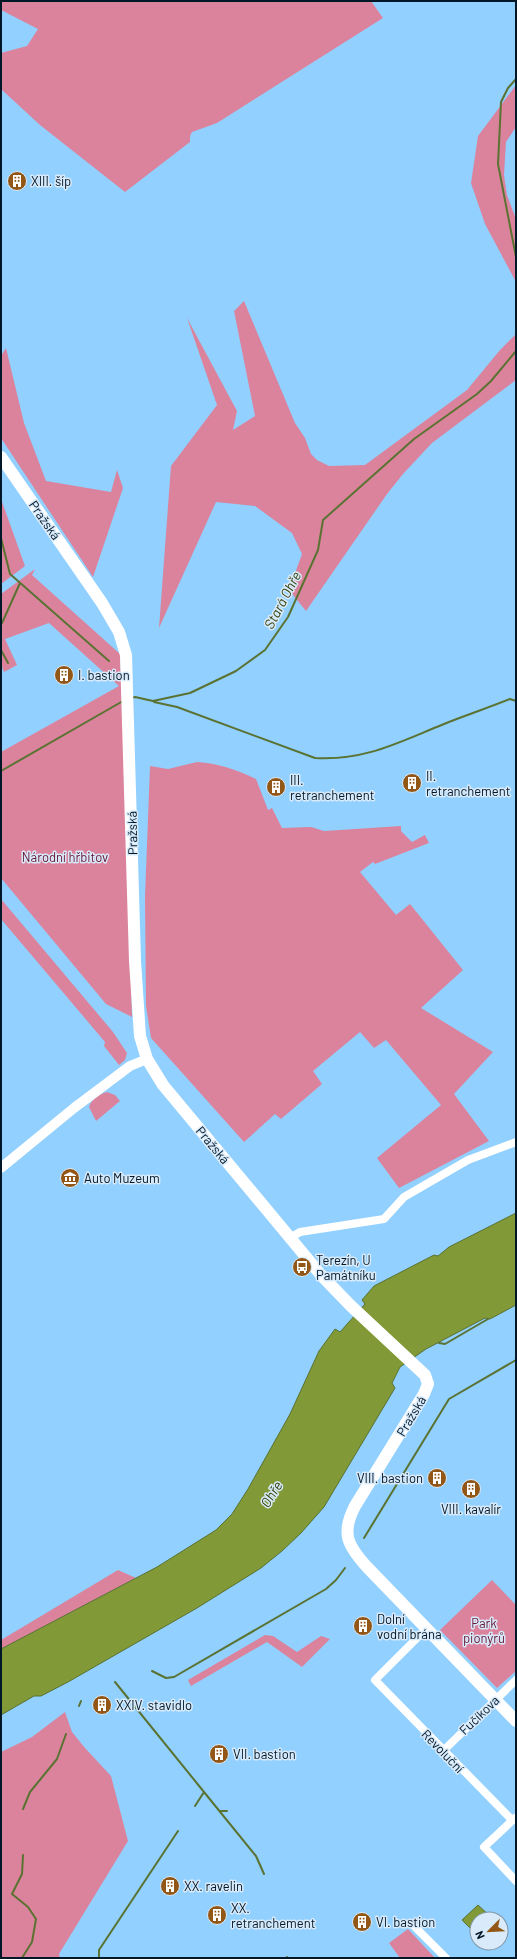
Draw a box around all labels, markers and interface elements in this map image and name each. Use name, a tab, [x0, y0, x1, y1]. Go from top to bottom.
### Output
building icon: XIII. šíp	[6, 170, 28, 192]
place label: XIII. šíp	[31, 173, 71, 189]
street label: Pražská	[26, 497, 64, 543]
water label: Stará Ohře	[260, 568, 304, 632]
building icon: I. bastion	[53, 664, 75, 686]
place label: I. bastion	[78, 667, 130, 683]
place label: II. retranchement	[426, 768, 510, 799]
place label: III. retranchement	[290, 772, 374, 803]
building icon: II. retranchement	[401, 772, 423, 794]
building icon: III. retranchement	[265, 776, 287, 798]
street label: Pražská	[124, 811, 140, 855]
park label: Národní hřbitov	[22, 849, 108, 865]
street label: Pražská	[193, 1123, 233, 1167]
museum icon: Auto Muzeum	[59, 1167, 81, 1189]
place label: Auto Muzeum	[84, 1170, 160, 1186]
place label: Terezín, U Památníku	[316, 1252, 376, 1283]
bus stop icon: Terezín, U Památníku	[291, 1256, 313, 1278]
street label: Pražská	[393, 1393, 429, 1439]
building icon: VIII. bastion	[426, 1467, 448, 1489]
place label: VIII. bastion	[357, 1470, 423, 1486]
water label: Ohře	[256, 1478, 286, 1510]
building icon: VIII. kavalír	[460, 1478, 482, 1500]
place label: VIII. kavalír	[441, 1501, 501, 1517]
place label: Dolní vodní brána	[377, 1611, 442, 1642]
building icon: Dolní vodní brána	[352, 1615, 374, 1637]
park label: Park pionýrů	[463, 1615, 505, 1646]
street label: Fučíkova	[456, 1692, 502, 1738]
building icon: XXIV. stavidlo	[91, 1694, 113, 1716]
place label: XXIV. stavidlo	[116, 1697, 192, 1713]
street label: Revoluční	[418, 1726, 468, 1776]
building icon: VII. bastion	[208, 1743, 230, 1765]
place label: VII. bastion	[233, 1746, 296, 1762]
building icon: XX. ravelin	[159, 1875, 181, 1897]
place label: XX. ravelin	[184, 1878, 243, 1894]
place label: XX. retranchement	[231, 1900, 315, 1931]
building icon: XX. retranchement	[206, 1904, 228, 1926]
building icon: VI. bastion	[351, 1911, 373, 1933]
north arrow	[469, 1911, 509, 1951]
place label: VI. bastion	[376, 1914, 435, 1930]
text: N	[472, 1929, 487, 1941]

